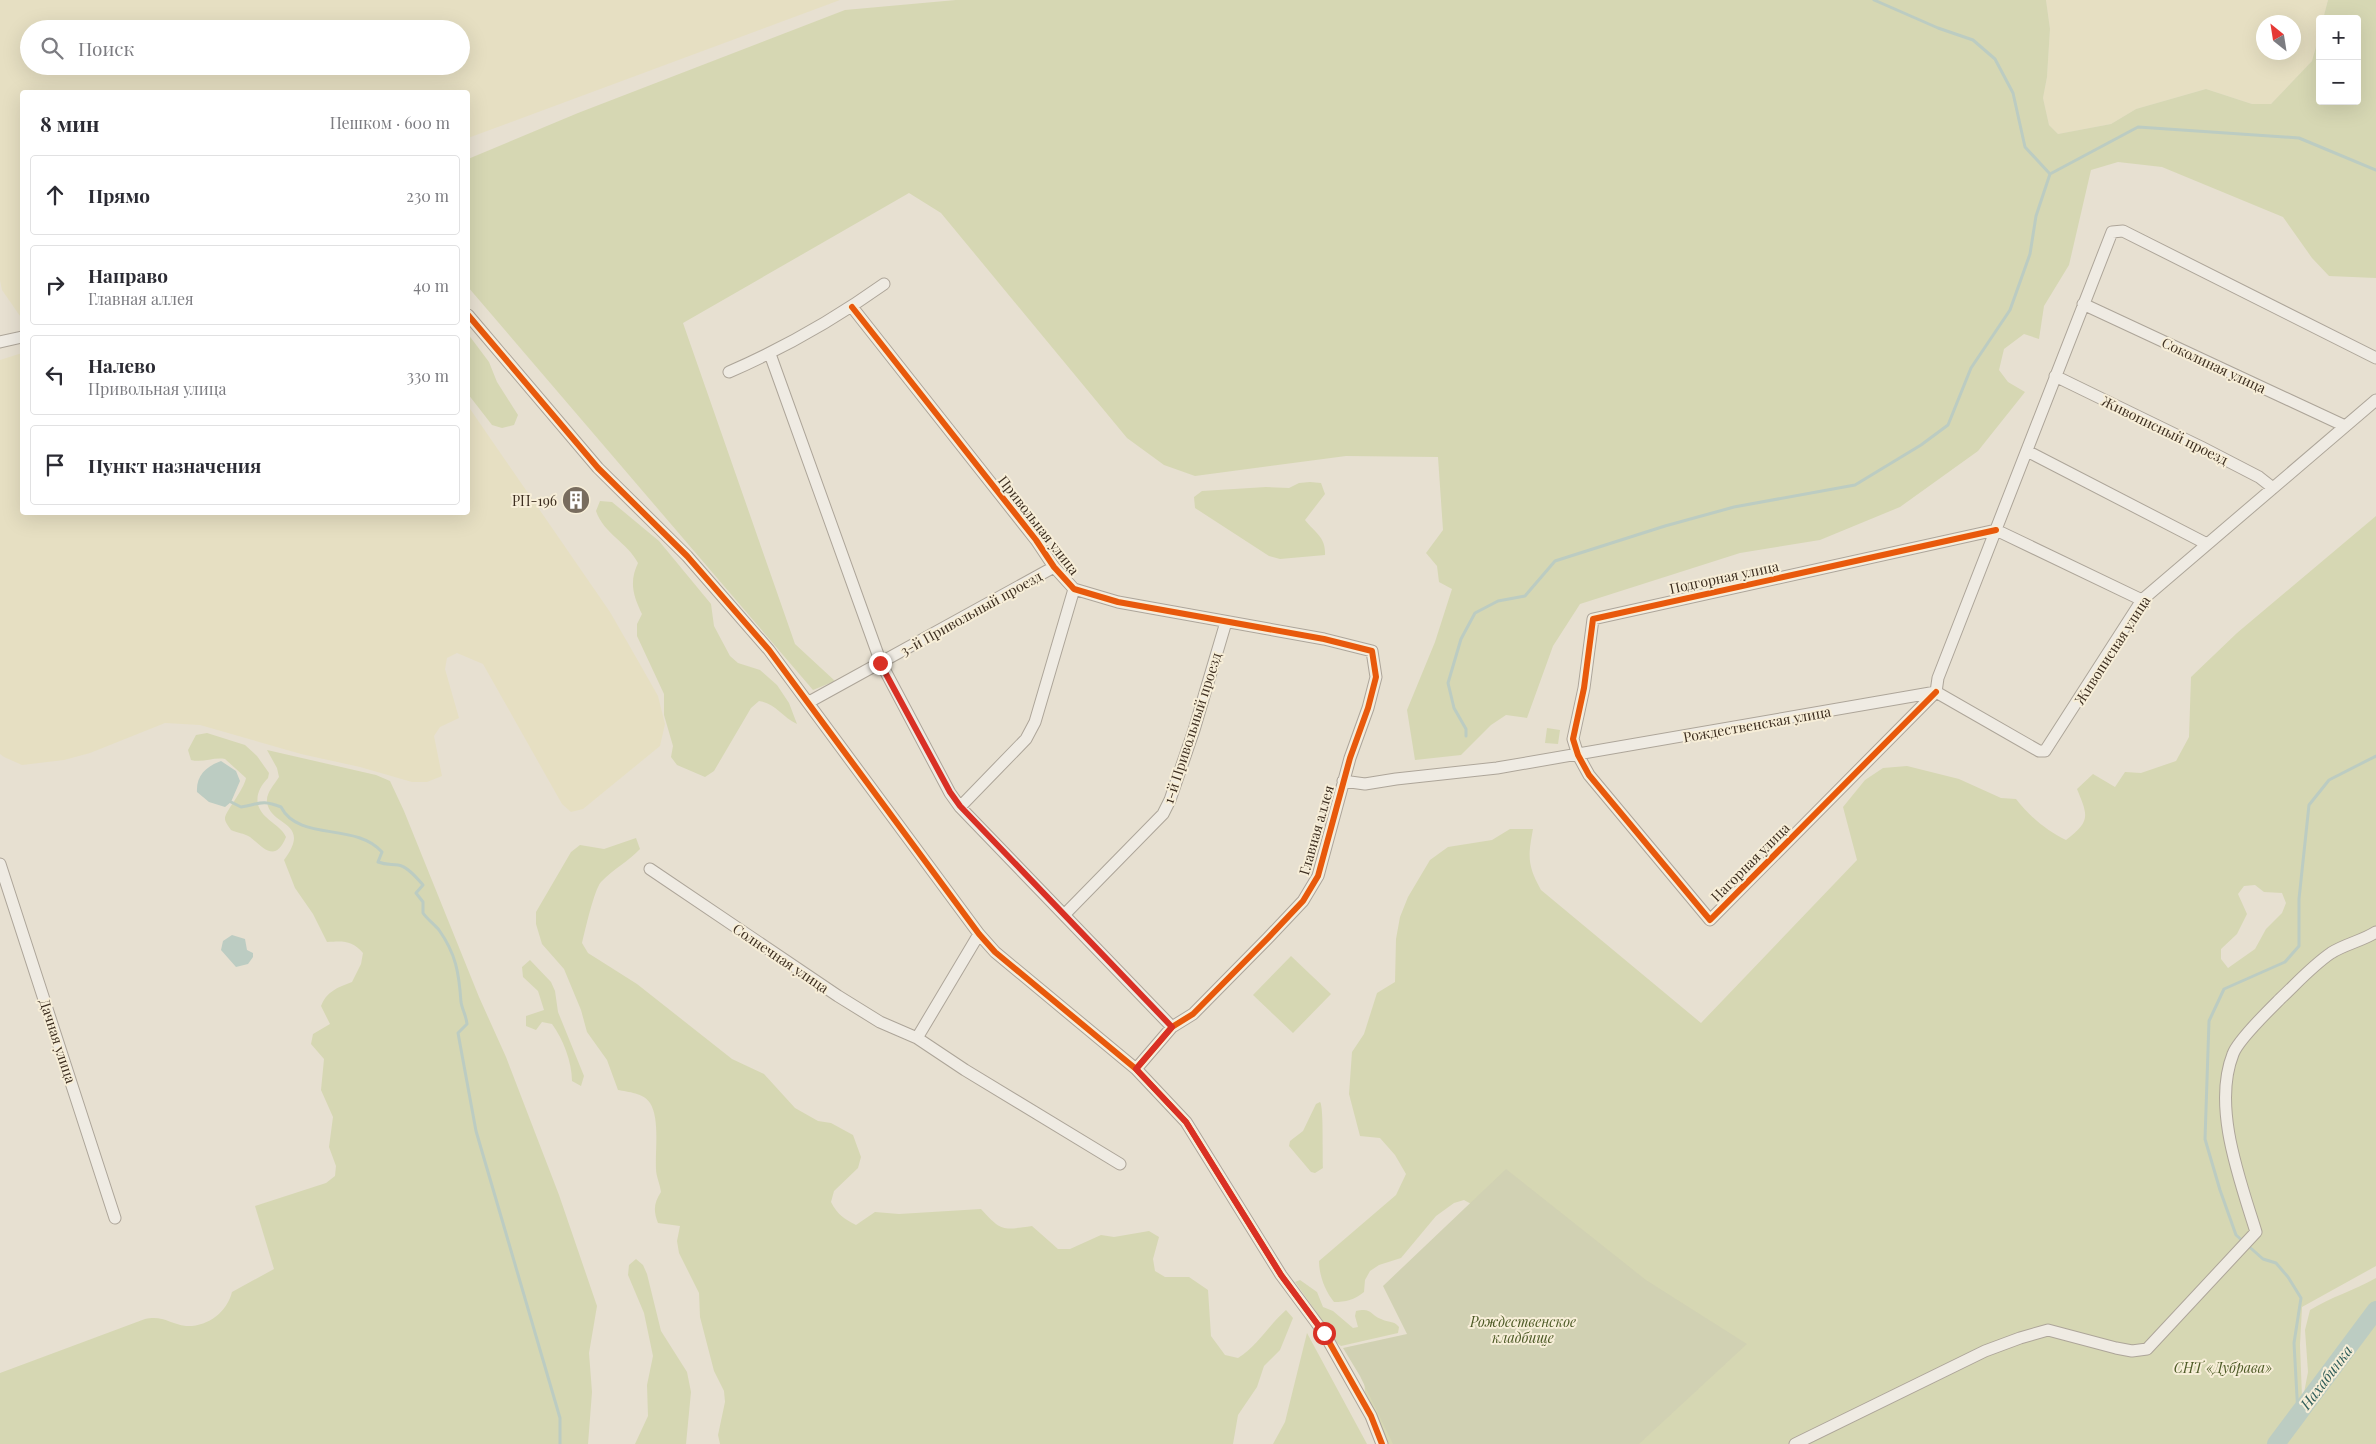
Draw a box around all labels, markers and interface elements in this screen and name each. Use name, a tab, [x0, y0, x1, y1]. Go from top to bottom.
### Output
north arrow	[2256, 15, 2301, 60]
map controls	[2316, 15, 2361, 105]
button: +	[2316, 15, 2361, 60]
search box	[20, 20, 470, 75]
icon: search	[38, 34, 66, 62]
text: Поиск	[78, 35, 134, 61]
button: −	[2316, 60, 2361, 105]
text: 8 мин	[40, 109, 99, 137]
text: Пешком · 600 m	[330, 112, 450, 133]
icon: ahead	[41, 181, 69, 209]
text: Прямо	[88, 182, 150, 208]
text: 230 m	[406, 185, 449, 206]
text: Направо	[88, 262, 168, 288]
icon: right	[41, 271, 69, 299]
text: 40 m	[413, 275, 449, 296]
text: Главная аллея	[88, 288, 194, 309]
street label: Соколиная улица	[2159, 333, 2269, 397]
text: Налево	[88, 352, 156, 378]
icon: left	[41, 361, 69, 389]
text: 330 m	[407, 365, 449, 386]
text: Привольная улица	[88, 378, 227, 399]
street label: Живописный проезд	[2099, 391, 2232, 469]
icon: arrive	[41, 451, 69, 479]
text: Пункт назначения	[88, 452, 261, 478]
street label: Привольная улица	[994, 471, 1084, 579]
building icon: РП-196	[561, 485, 591, 515]
place label: РП-196	[512, 491, 557, 510]
street label: Подгорная улица	[1668, 556, 1780, 598]
street label: 3-й Привольный проезд	[897, 566, 1046, 660]
street label: Живописная улица	[2070, 592, 2154, 708]
street label: 1-й Привольный проезд	[1159, 649, 1226, 806]
route end	[869, 652, 892, 675]
street label: Рождественская улица	[1682, 702, 1832, 746]
street label: Главная аллея	[1294, 783, 1338, 877]
street label: Нагорная улица	[1706, 818, 1794, 906]
street label: Солнечная улица	[729, 919, 833, 997]
street label: Дачная улица	[35, 996, 81, 1086]
park label: Рождественское кладбище	[1469, 1312, 1576, 1347]
route start	[1313, 1322, 1336, 1345]
water label: Нахабинка	[2295, 1341, 2357, 1414]
park label: СНТ «Дубрава»	[2174, 1358, 2272, 1377]

